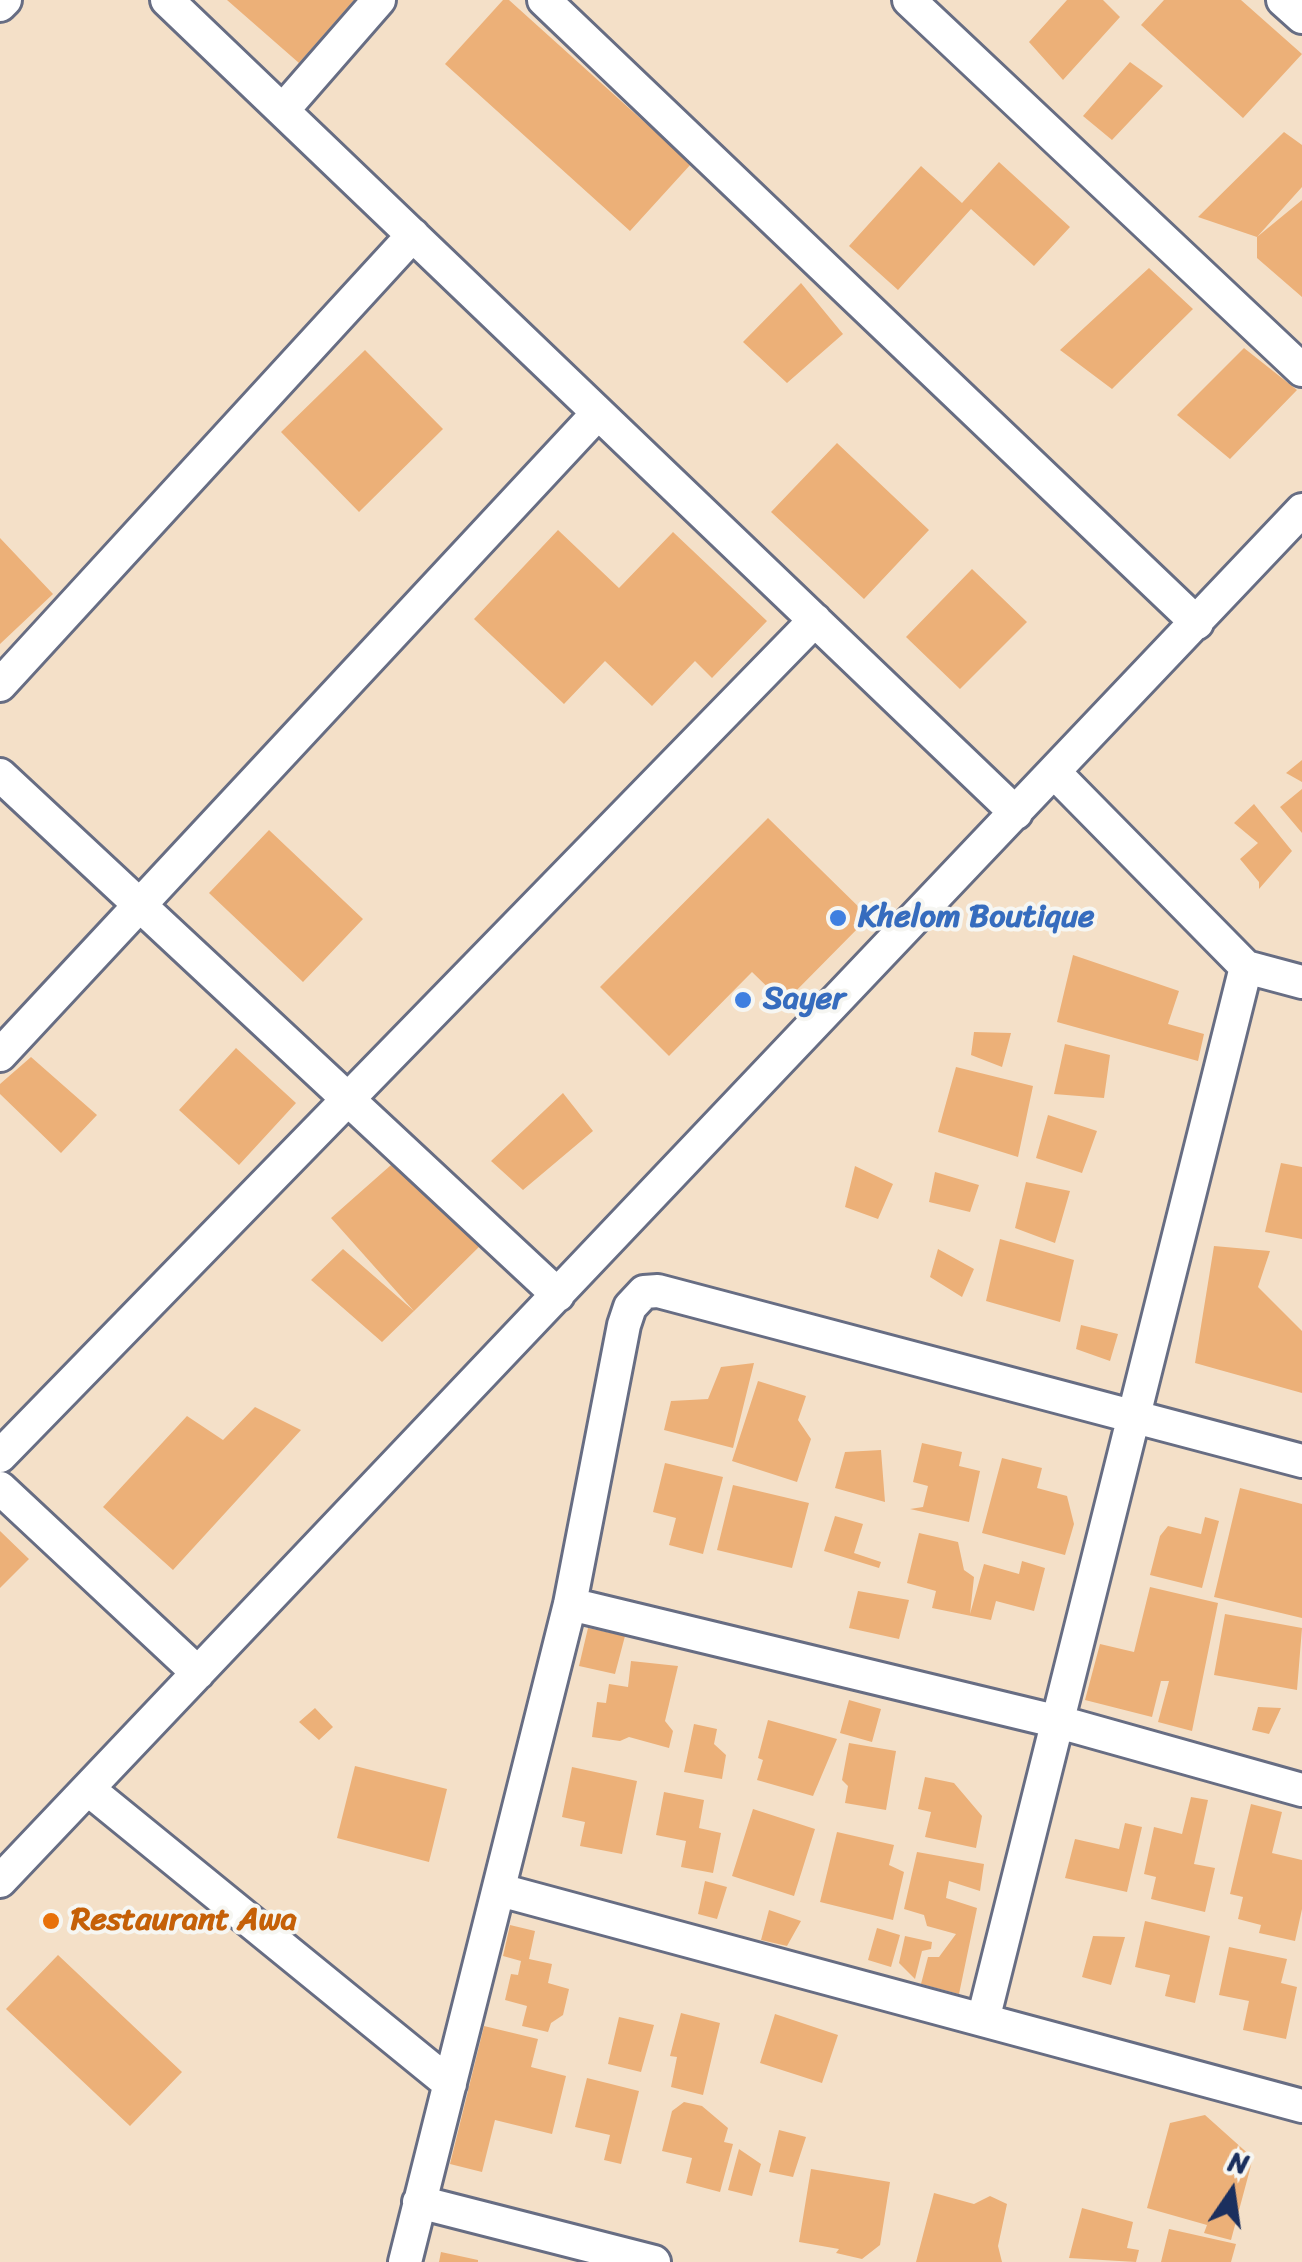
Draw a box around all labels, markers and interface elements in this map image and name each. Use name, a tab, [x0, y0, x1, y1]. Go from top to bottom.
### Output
place label: Khelom Boutique	[858, 899, 1095, 937]
marker: Khelom Boutique	[827, 907, 849, 929]
place label: Sayer	[763, 981, 845, 1019]
marker: Sayer	[732, 989, 754, 1011]
place label: Restaurant Awa	[71, 1902, 297, 1940]
marker: Restaurant Awa	[40, 1910, 62, 1932]
text: N	[1224, 2136, 1254, 2188]
north arrow	[1182, 2142, 1282, 2242]

